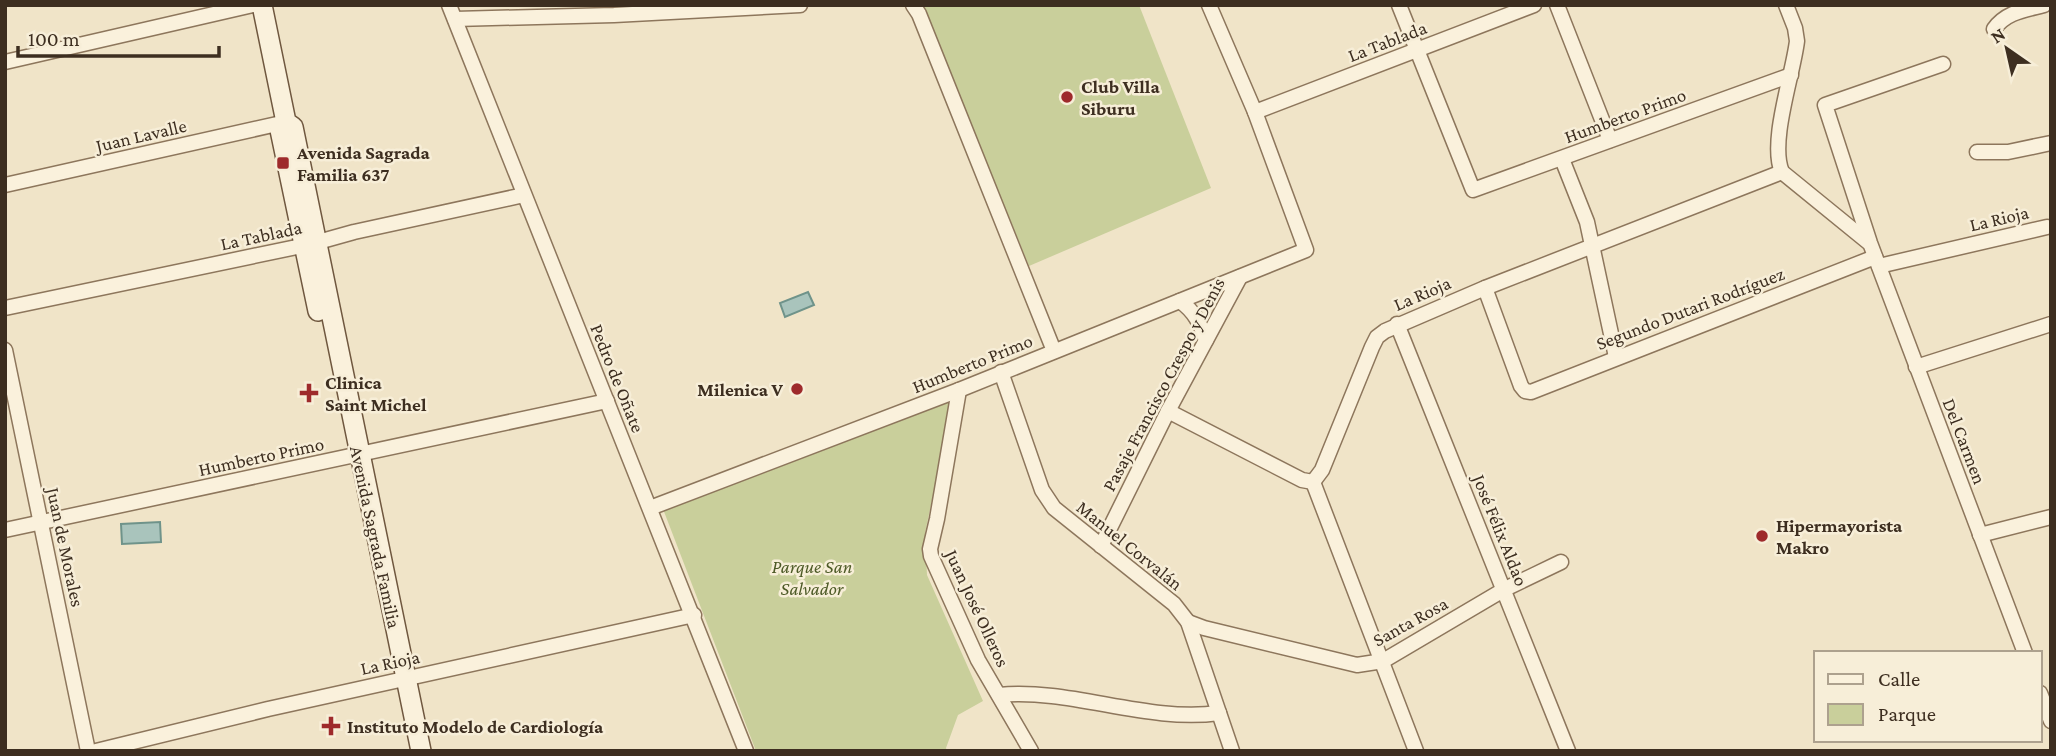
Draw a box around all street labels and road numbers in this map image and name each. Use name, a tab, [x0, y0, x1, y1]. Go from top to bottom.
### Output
street label: La Tablada	[1345, 17, 1430, 66]
street label: Humberto Primo	[1562, 84, 1689, 147]
street label: Juan Lavalle	[92, 115, 188, 157]
street label: La Rioja	[1967, 201, 2031, 236]
street label: La Tablada	[218, 217, 304, 254]
street label: Segundo Dutari Rodríguez	[1593, 263, 1787, 354]
street label: La Rioja	[1390, 272, 1455, 316]
street label: Pasaje Francisco Crespo y Denis	[1098, 274, 1230, 495]
street label: Pedro de Oñate	[586, 321, 649, 435]
street label: Humberto Primo	[909, 330, 1035, 397]
street label: Del Carmen	[1939, 395, 1990, 487]
street label: Humberto Primo	[196, 433, 326, 480]
street label: Avenida Sagrada Familia	[346, 444, 405, 630]
street label: José Félix Aldao	[1468, 470, 1532, 589]
street label: Juan de Morales	[42, 484, 88, 609]
street label: Manuel Corvalán	[1072, 496, 1187, 595]
street label: Juan José Olleros	[940, 544, 1014, 670]
street label: Santa Rosa	[1369, 592, 1452, 651]
street label: La Rioja	[358, 646, 422, 680]

